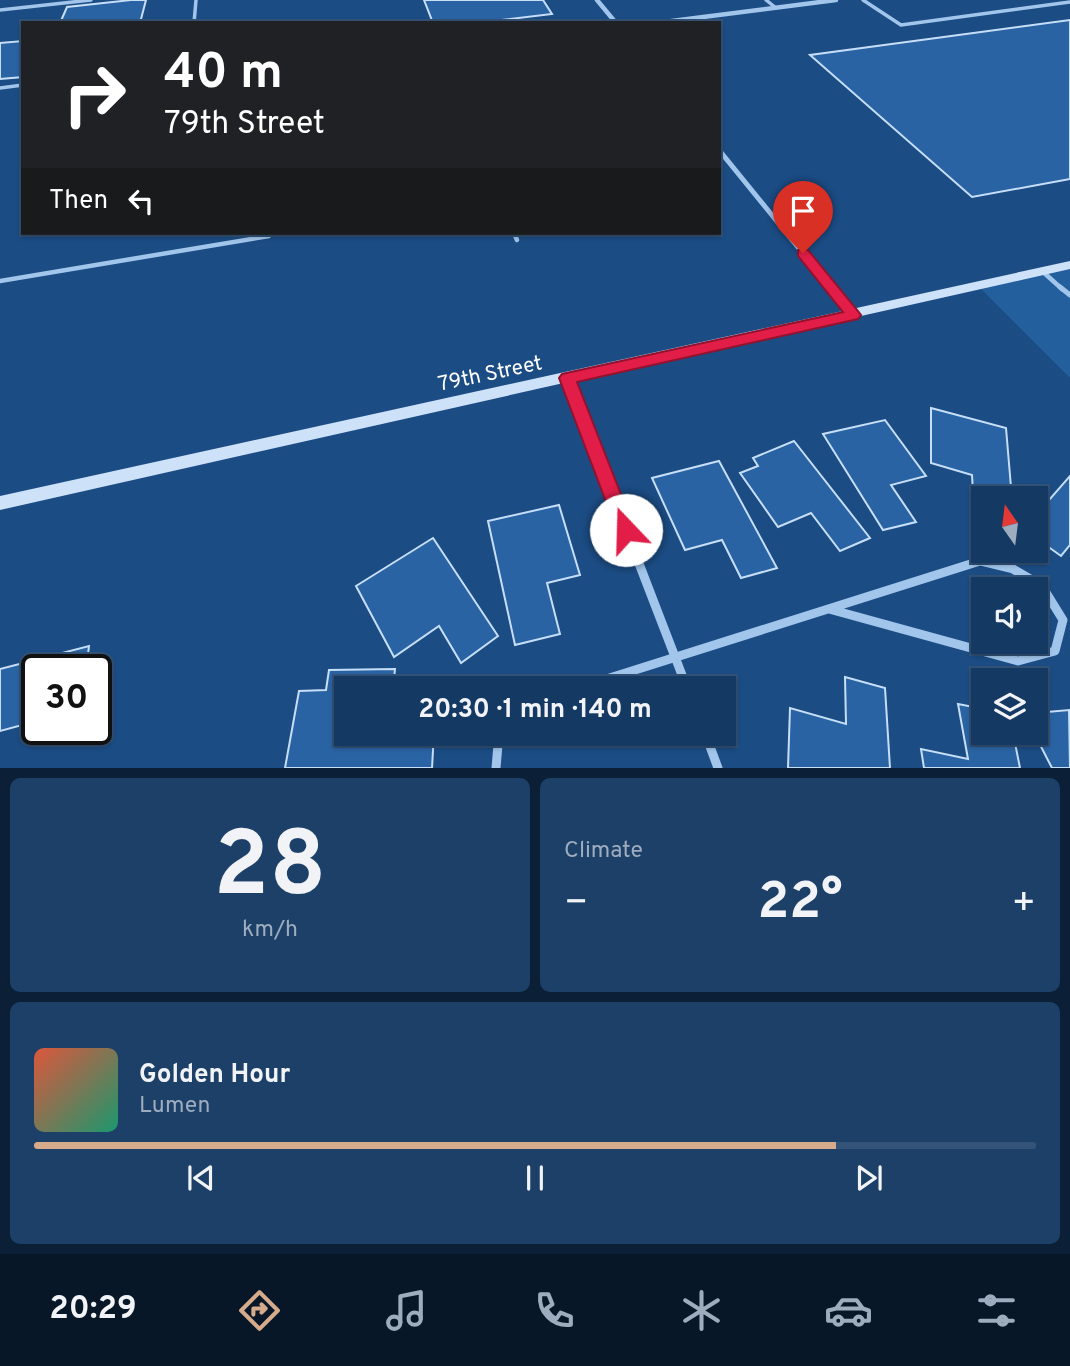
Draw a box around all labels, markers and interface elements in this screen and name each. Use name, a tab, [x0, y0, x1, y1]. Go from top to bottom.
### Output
text: 40 m	[164, 44, 283, 106]
icon: right	[49, 49, 140, 140]
text: 79th Street	[164, 105, 325, 145]
pin	[773, 181, 833, 253]
icon: left	[122, 182, 160, 220]
text: Then	[49, 185, 108, 218]
icon: arrive	[784, 192, 822, 230]
street label: 79th Street	[436, 350, 545, 399]
north arrow	[971, 486, 1048, 564]
map controls	[971, 486, 1048, 745]
position arrow	[589, 493, 663, 567]
button: sound	[971, 577, 1048, 654]
speed limit sign: 30	[21, 654, 112, 745]
button: layers	[971, 668, 1048, 745]
text: 20:30 · 1 min · 140 m	[418, 694, 652, 727]
text: 28	[214, 813, 326, 928]
text: Climate	[564, 837, 643, 866]
text: 22°	[757, 871, 843, 937]
text: −	[564, 880, 589, 929]
text: +	[1011, 880, 1036, 929]
text: km/h	[242, 916, 298, 945]
text: Golden Hour	[139, 1059, 290, 1092]
text: Lumen	[139, 1092, 210, 1121]
icon: previous	[182, 1159, 220, 1197]
icon: pause	[516, 1159, 554, 1197]
icon: next	[850, 1159, 888, 1197]
icon: directions	[235, 1286, 284, 1335]
icon: music	[382, 1286, 431, 1335]
icon: phone	[530, 1286, 579, 1335]
icon: climate	[677, 1286, 726, 1335]
icon: car	[824, 1286, 873, 1335]
icon: filters	[972, 1286, 1021, 1335]
text: 20:29	[49, 1290, 137, 1330]

